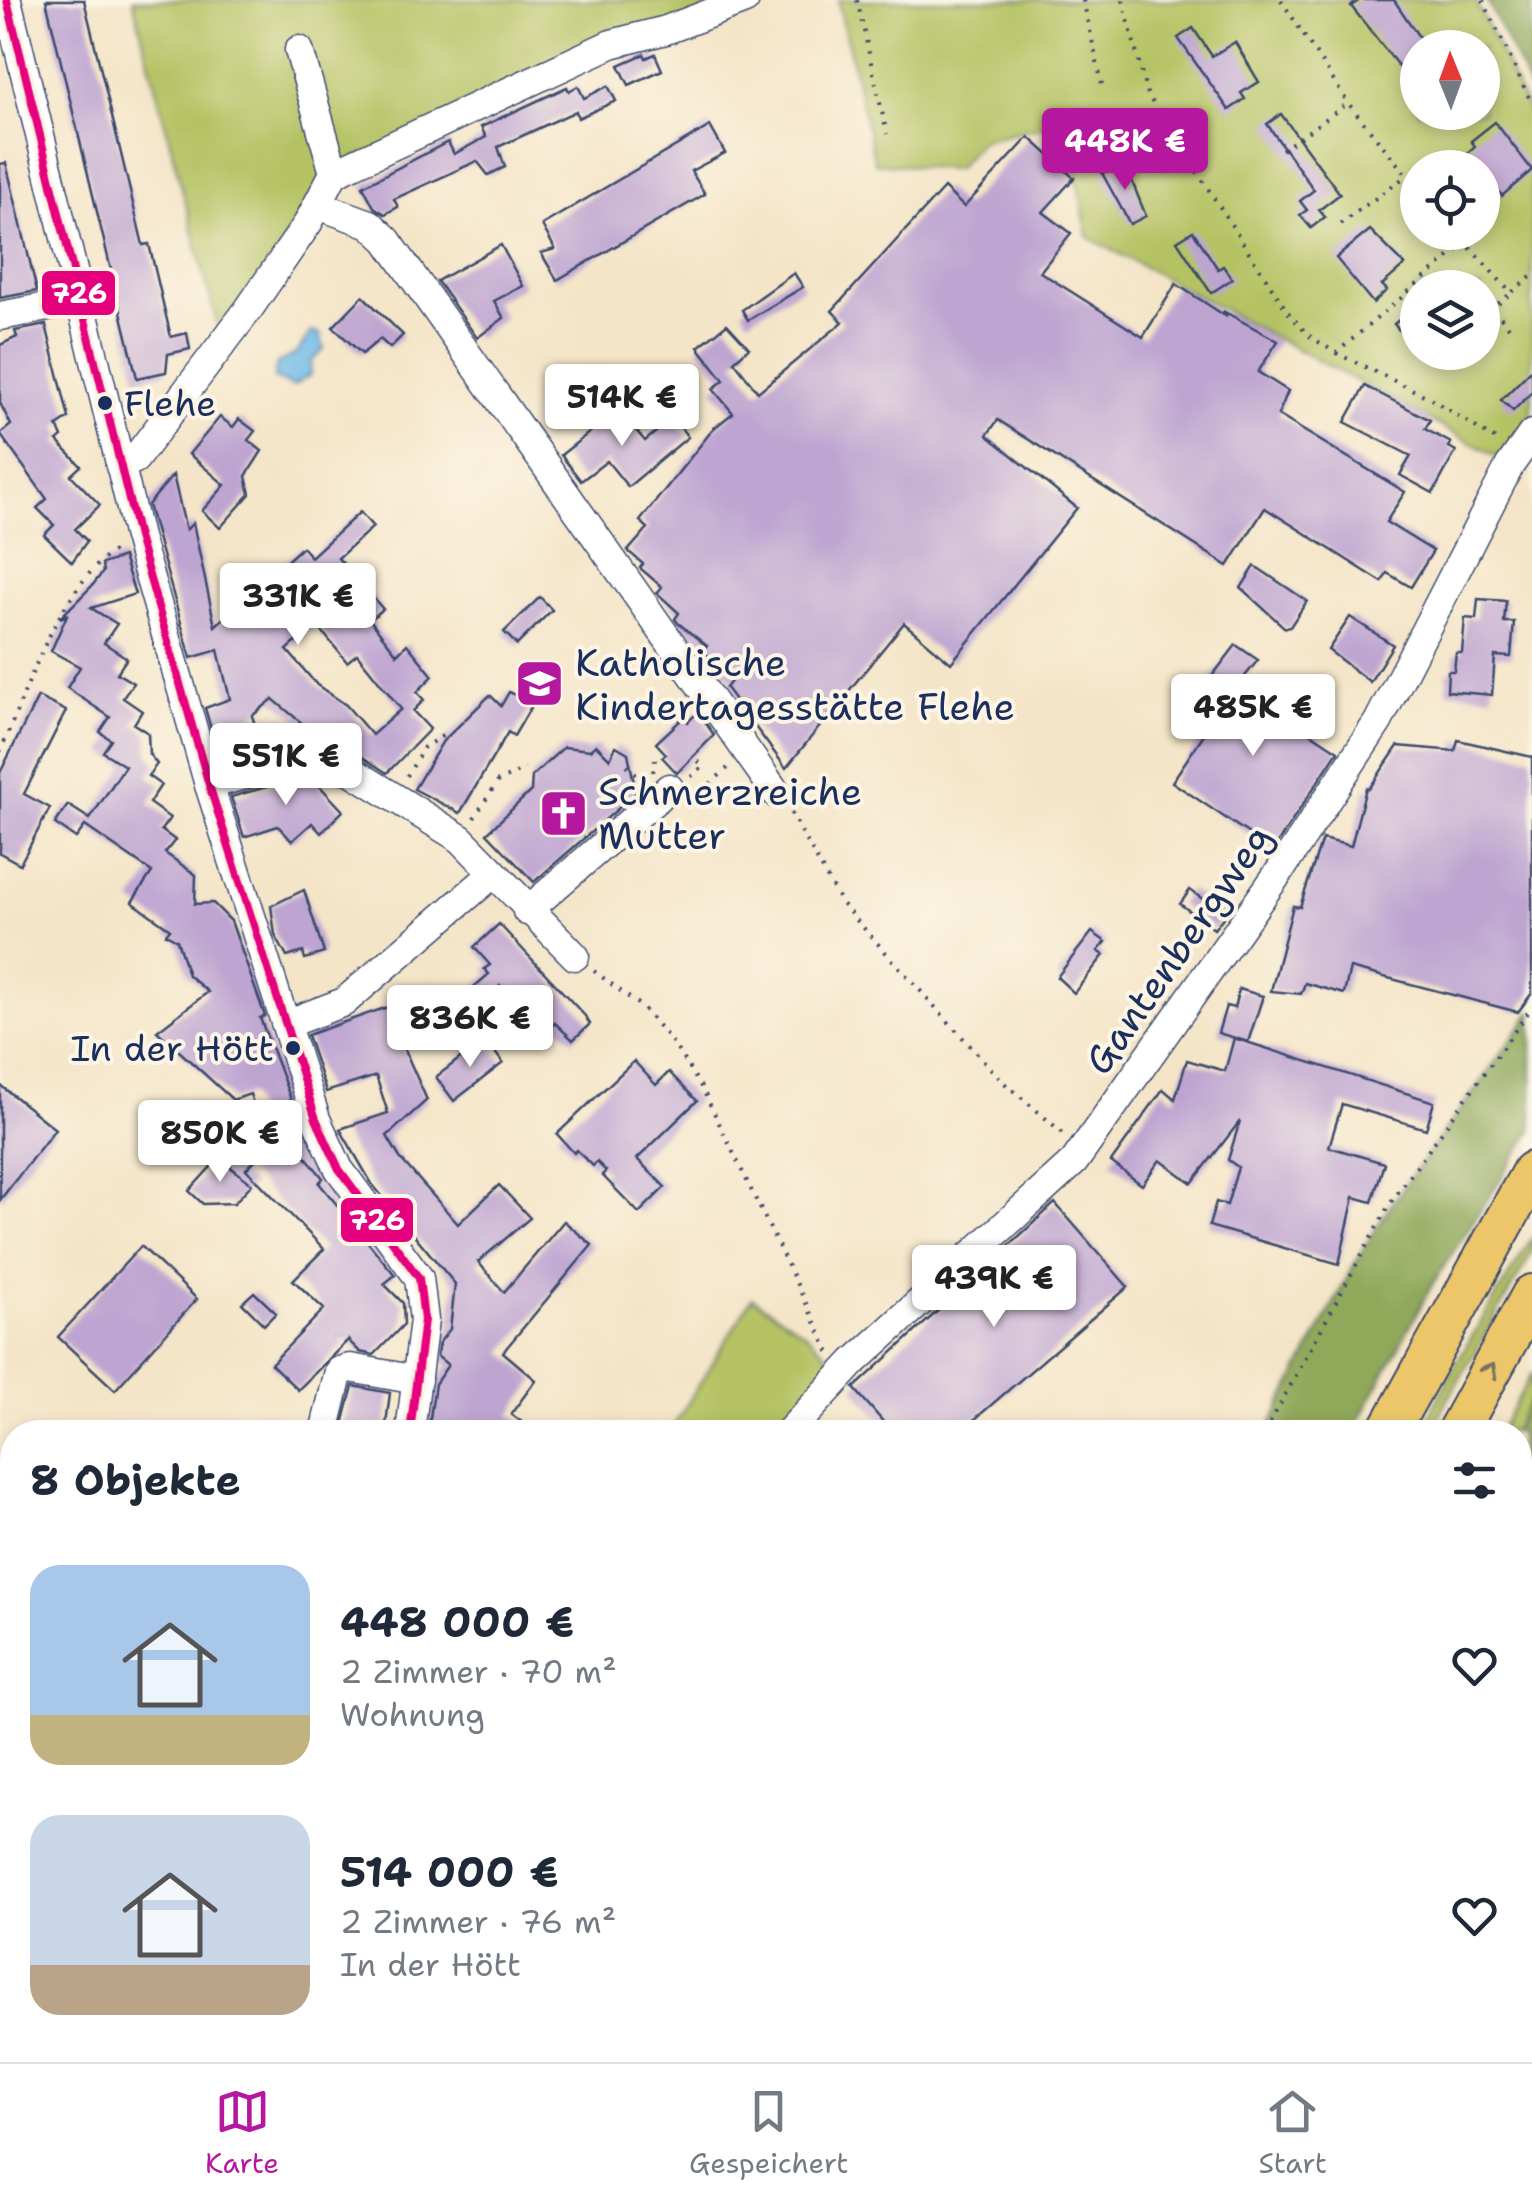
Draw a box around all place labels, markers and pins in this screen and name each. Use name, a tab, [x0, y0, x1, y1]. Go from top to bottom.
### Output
pin: 448K €	[1044, 108, 1206, 193]
pin: 514K €	[541, 364, 703, 449]
place label: Flehe	[124, 379, 216, 428]
marker: Flehe	[95, 393, 115, 413]
pin: 331K €	[217, 563, 379, 648]
place label: Katholische Kindertagesstätte Flehe	[575, 637, 1015, 732]
school or university icon: Katholische Kindertagesstätte Flehe	[514, 658, 566, 710]
pin: 485K €	[1172, 674, 1334, 759]
pin: 551K €	[205, 723, 367, 808]
place label: Schmerzreiche Mutter	[598, 766, 862, 861]
church icon: Schmerzreiche Mutter	[537, 787, 589, 839]
pin: 836K €	[389, 985, 551, 1070]
place label: In der Hött	[71, 1024, 274, 1073]
marker: In der Hött	[283, 1038, 303, 1058]
pin: 850K €	[139, 1100, 301, 1185]
pin: 439K €	[913, 1245, 1075, 1330]

